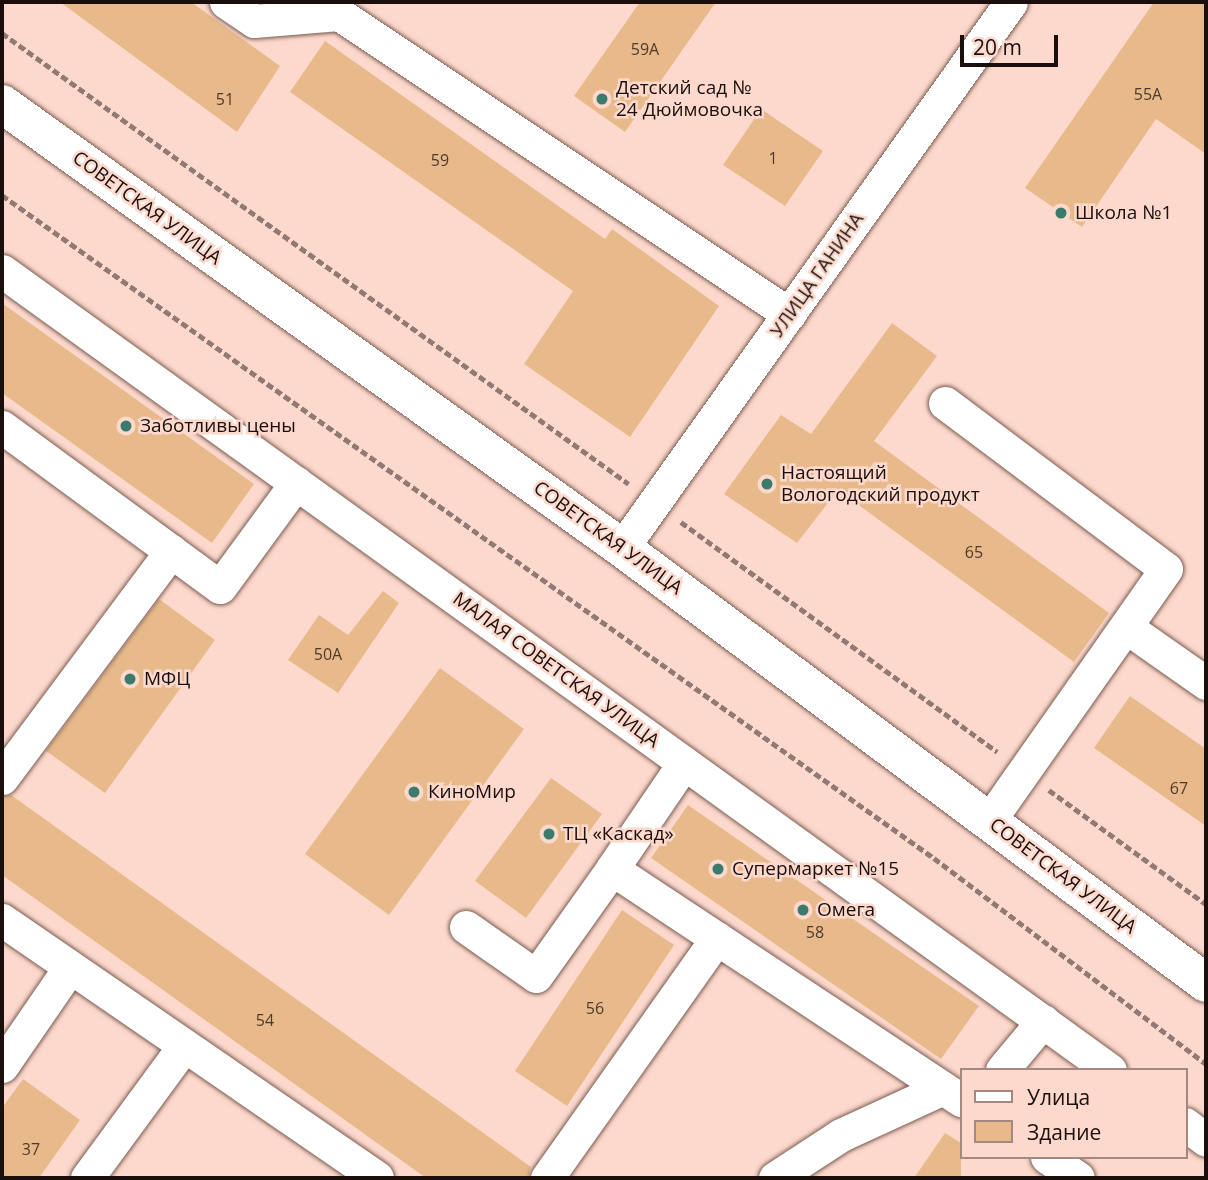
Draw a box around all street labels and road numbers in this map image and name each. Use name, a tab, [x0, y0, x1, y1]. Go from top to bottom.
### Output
street label: СОВЕТСКАЯ УЛИЦА	[68, 146, 226, 270]
street label: УЛИЦА ГАНИНА	[766, 208, 868, 342]
street label: СОВЕТСКАЯ УЛИЦА	[529, 476, 687, 600]
street label: МАЛАЯ СОВЕТСКАЯ УЛИЦА	[448, 587, 664, 753]
street label: СОВЕТСКАЯ УЛИЦА	[985, 813, 1141, 939]

